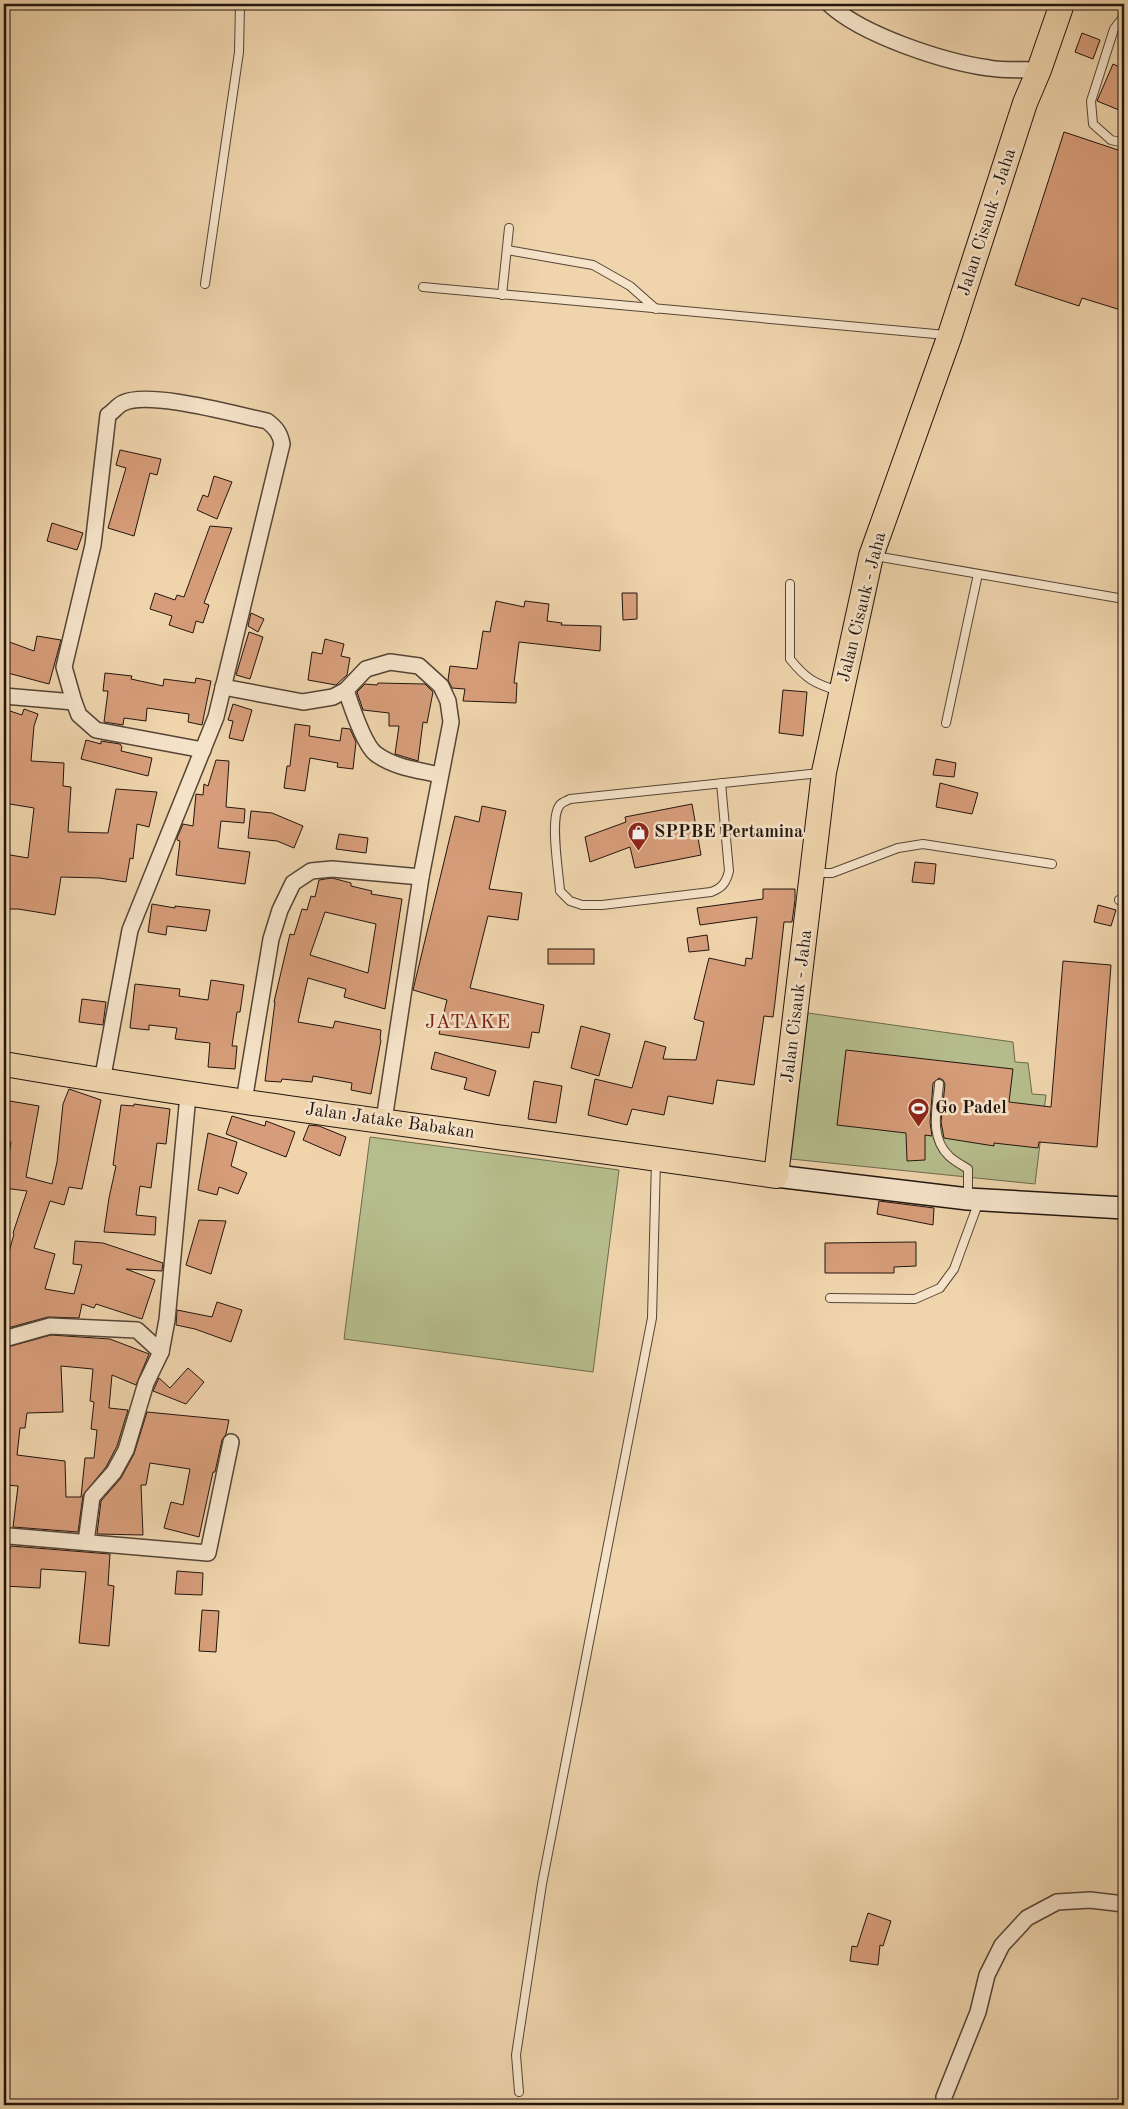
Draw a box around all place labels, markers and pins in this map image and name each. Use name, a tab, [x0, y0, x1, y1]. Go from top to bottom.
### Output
shop icon: SPPBE Pertamina	[626, 820, 650, 851]
place label: SPPBE Pertamina	[654, 823, 803, 841]
sports icon: Go Padel	[907, 1096, 931, 1127]
place label: Go Padel	[935, 1099, 1007, 1117]

